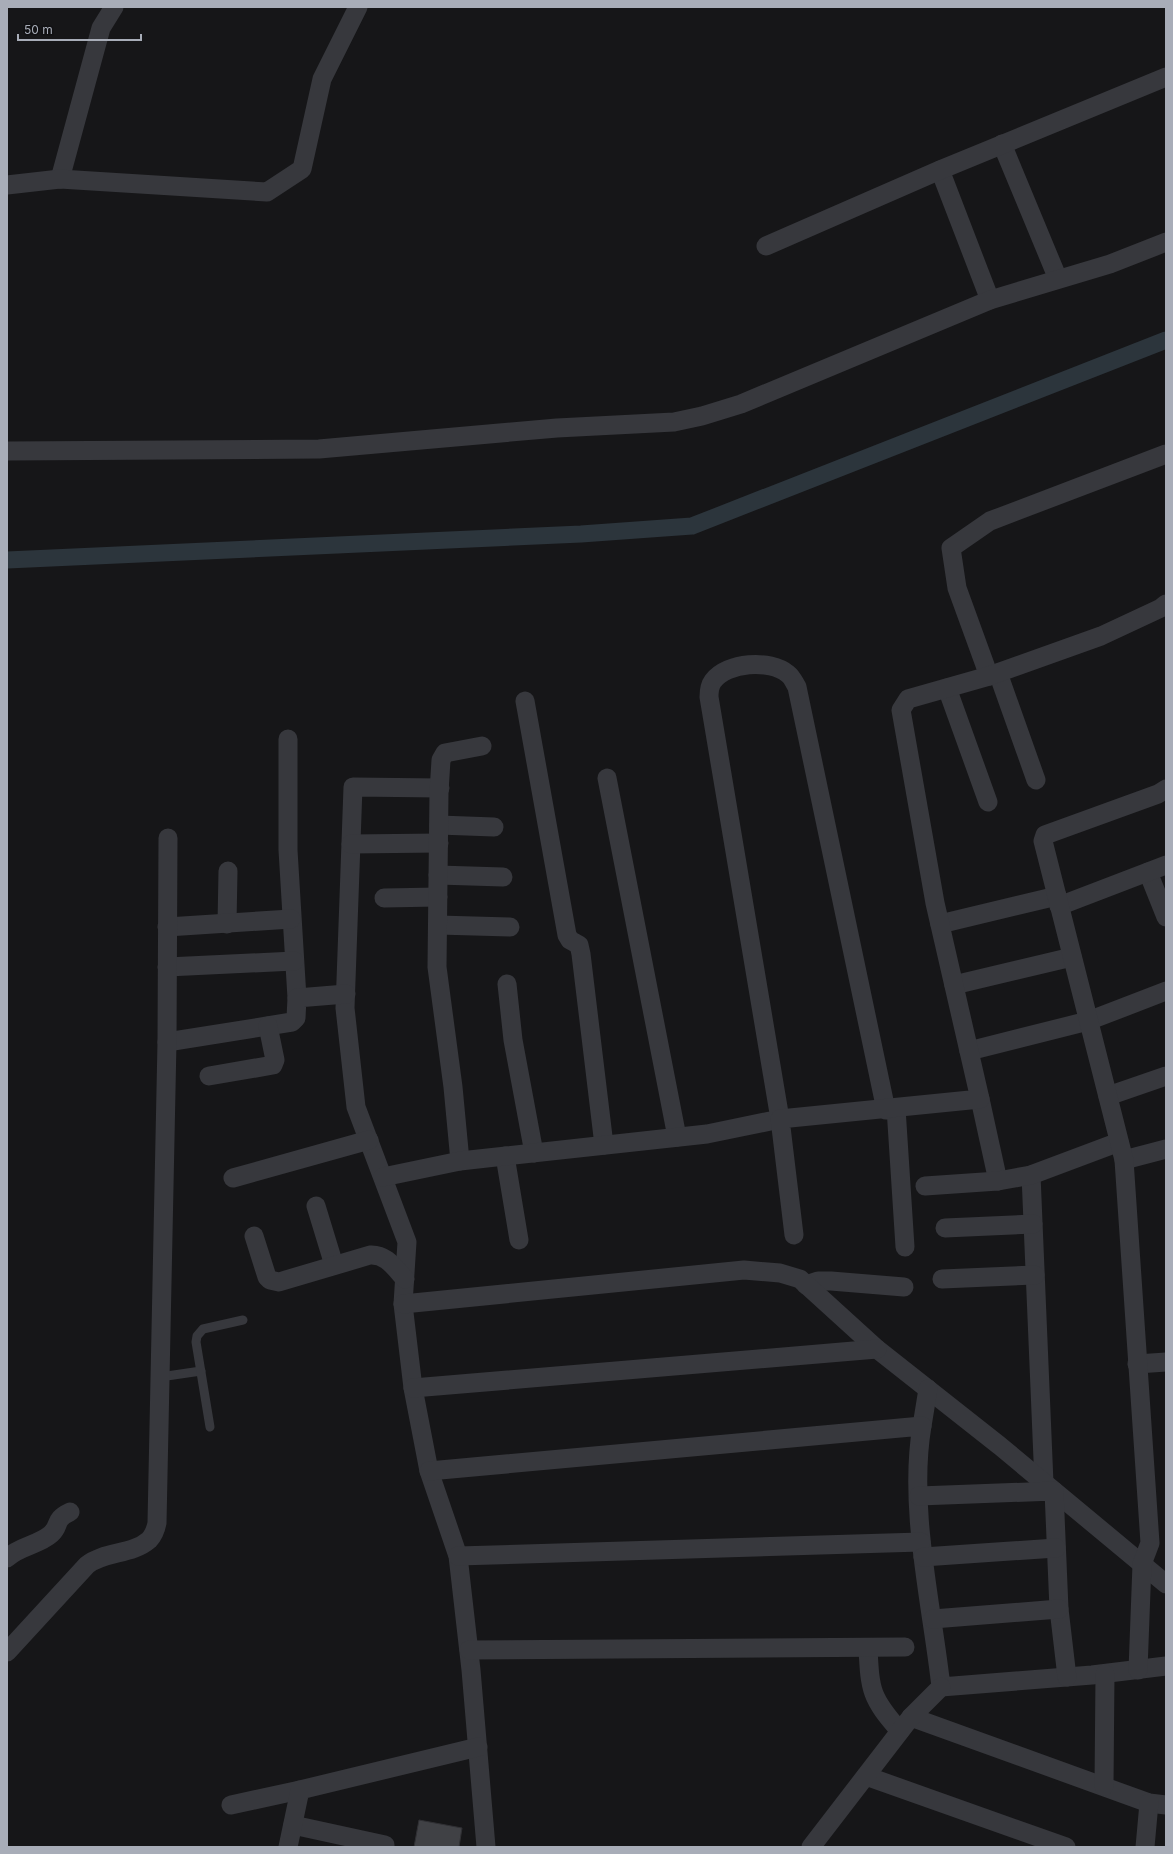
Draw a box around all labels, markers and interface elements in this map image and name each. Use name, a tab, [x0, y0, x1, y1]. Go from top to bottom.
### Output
scale bar	[18, 16, 141, 42]
text: 50 m	[24, 22, 53, 37]

